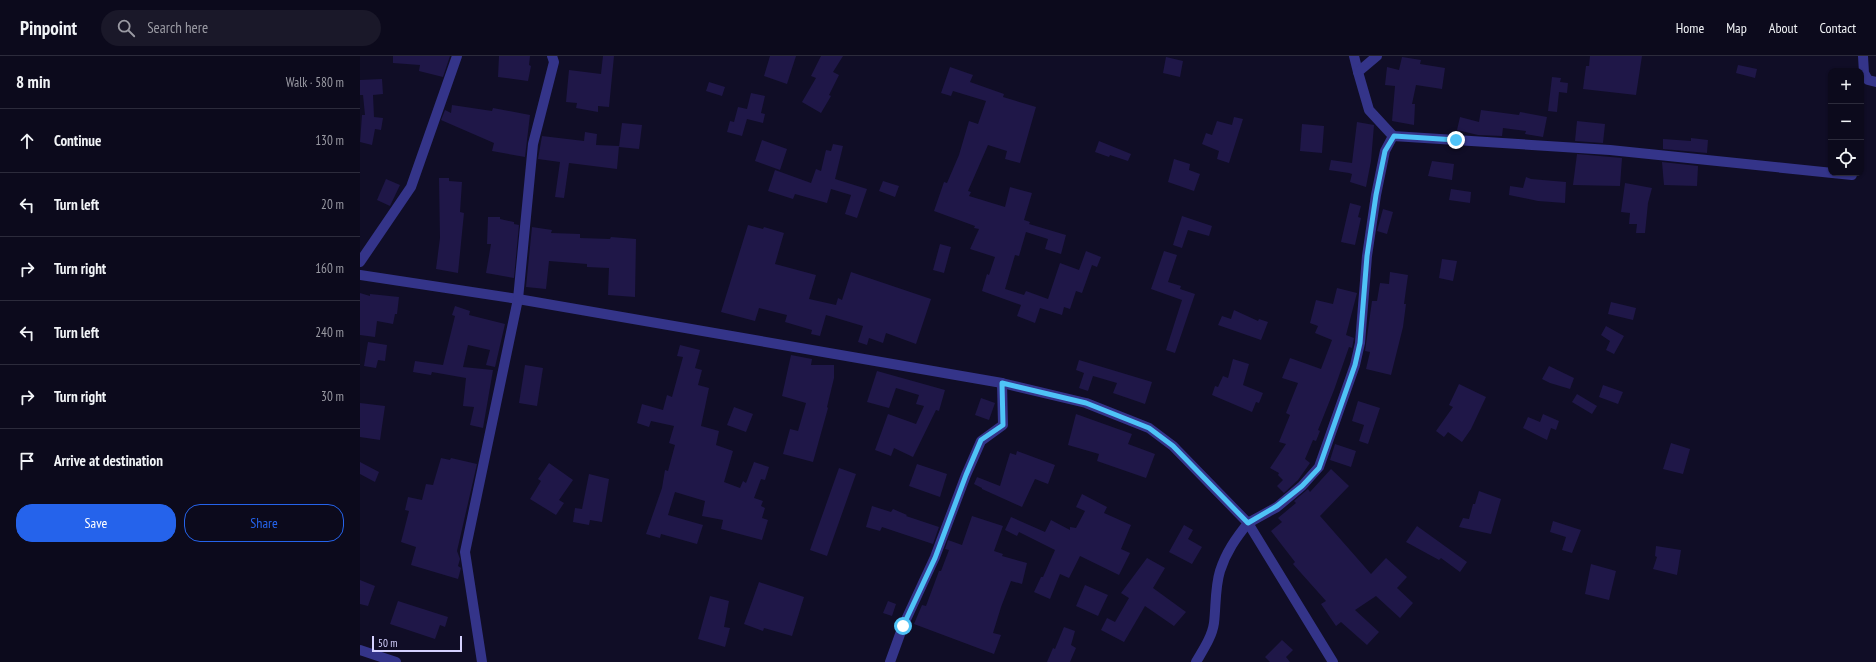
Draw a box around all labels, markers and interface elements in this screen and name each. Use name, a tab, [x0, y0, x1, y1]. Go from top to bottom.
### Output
search box	[101, 10, 381, 46]
text: Pinpoint	[20, 16, 77, 40]
icon: search	[115, 17, 137, 39]
text: Search here	[147, 18, 208, 37]
text: Home	[1676, 19, 1704, 37]
text: Map	[1726, 19, 1747, 37]
text: About	[1769, 19, 1798, 37]
text: Contact	[1820, 19, 1856, 37]
map controls	[1828, 68, 1864, 176]
button: +	[1828, 68, 1864, 104]
text: 8 min	[16, 71, 50, 93]
text: Walk · 580 m	[286, 74, 344, 91]
button: −	[1828, 104, 1864, 140]
icon: ahead	[16, 130, 38, 152]
text: Continue	[54, 131, 101, 150]
route end	[1447, 131, 1465, 149]
text: 130 m	[315, 132, 344, 149]
button: locate	[1828, 140, 1864, 176]
icon: left	[16, 194, 38, 216]
text: Turn left	[54, 195, 99, 214]
text: 20 m	[321, 196, 344, 213]
icon: right	[16, 258, 38, 280]
text: Turn right	[54, 259, 106, 278]
text: 160 m	[315, 260, 344, 277]
icon: left	[16, 322, 38, 344]
text: Turn left	[54, 323, 99, 342]
text: 240 m	[315, 324, 344, 341]
icon: right	[16, 386, 38, 408]
text: Turn right	[54, 387, 106, 406]
text: 30 m	[321, 388, 344, 405]
icon: arrive	[16, 450, 38, 472]
text: Arrive at destination	[54, 451, 163, 470]
button: Save	[16, 504, 176, 542]
button: Share	[184, 504, 344, 542]
route start	[894, 617, 912, 635]
scale bar	[372, 634, 462, 653]
text: 50 m	[378, 636, 397, 650]

